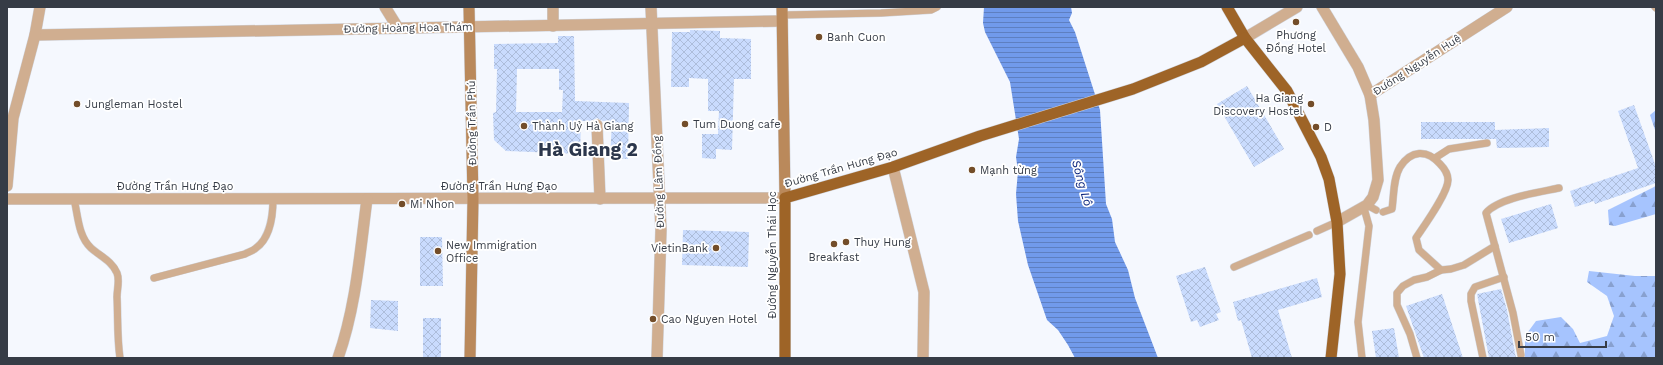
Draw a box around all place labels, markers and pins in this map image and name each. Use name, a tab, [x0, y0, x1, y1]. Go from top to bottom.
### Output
marker: Phương Đồng Hotel	[1291, 17, 1301, 27]
place label: Phương Đồng Hotel	[1266, 29, 1327, 55]
place label: Banh Cuon	[827, 31, 886, 44]
marker: Banh Cuon	[814, 32, 824, 42]
place label: Ha Giang Discovery Hostel	[1213, 92, 1304, 118]
place label: Jungleman Hostel	[85, 98, 183, 111]
marker: Jungleman Hostel	[72, 99, 82, 109]
marker: Ha Giang Discovery Hostel	[1306, 99, 1316, 109]
place label: Tum Duong cafe	[693, 118, 781, 131]
marker: Tum Duong cafe	[680, 119, 690, 129]
place label: Thành Uỷ Hà Giang	[532, 120, 633, 133]
marker: Thành Uỷ Hà Giang	[519, 121, 529, 131]
place label: D	[1324, 121, 1332, 134]
marker: D	[1311, 122, 1321, 132]
place label: Mạnh từng	[980, 164, 1037, 177]
marker: Mạnh từng	[967, 165, 977, 175]
place label: Mi Nhon	[410, 198, 454, 211]
marker: Mi Nhon	[397, 199, 407, 209]
place label: Thuy Hung	[854, 236, 911, 249]
marker: Thuy Hung	[841, 237, 851, 247]
place label: New Immigration Office	[446, 239, 537, 265]
marker: Breakfast	[829, 239, 839, 249]
place label: VietinBank	[651, 242, 708, 255]
marker: VietinBank	[711, 243, 721, 253]
marker: New Immigration Office	[433, 246, 443, 256]
place label: Breakfast	[809, 251, 860, 264]
place label: Cao Nguyen Hotel	[661, 313, 758, 326]
marker: Cao Nguyen Hotel	[648, 314, 658, 324]

